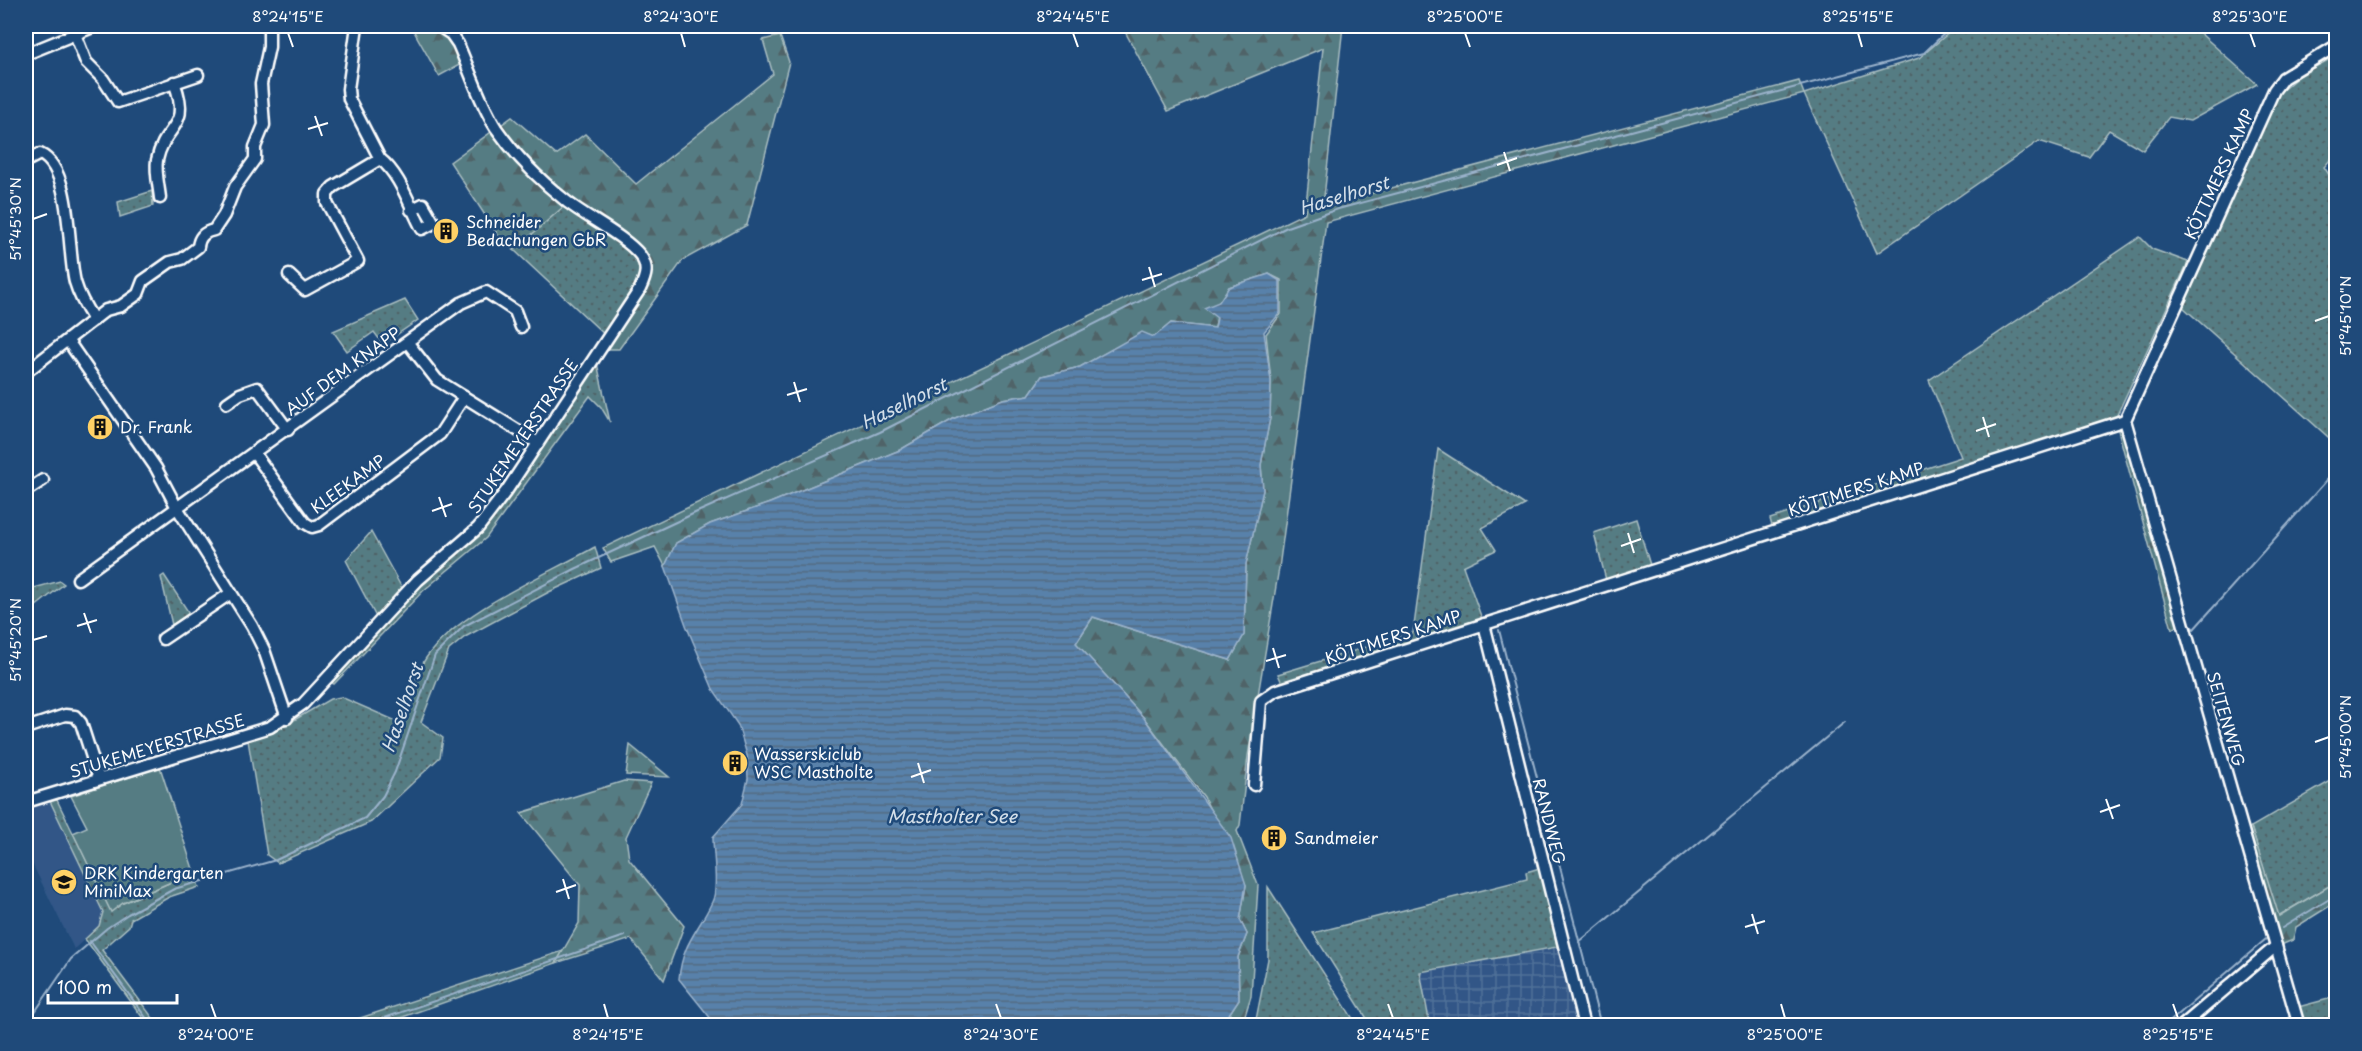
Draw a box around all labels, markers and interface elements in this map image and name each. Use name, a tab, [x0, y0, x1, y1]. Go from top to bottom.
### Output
text: 8°24'15"E	[252, 4, 324, 27]
text: 8°24'30"E	[643, 4, 719, 27]
text: 8°24'45"E	[1036, 4, 1110, 27]
text: 8°25'00"E	[1427, 4, 1503, 27]
text: 8°25'15"E	[1822, 4, 1894, 27]
text: 8°25'30"E	[2212, 4, 2288, 27]
street label: KÖTTMERS KAMP	[2177, 104, 2259, 243]
water label: Haselhorst	[1295, 168, 1394, 221]
text: 51°45'30"N	[3, 177, 26, 261]
place label: Schneider Bedachungen GbR	[466, 209, 606, 251]
building icon: Schneider Bedachungen GbR	[431, 216, 461, 246]
text: 51°45'10"N	[2333, 276, 2356, 356]
street label: AUF DEM KNAPP	[280, 320, 405, 420]
street label: STUKEMEYERSTRASSE	[461, 353, 583, 518]
water label: Haselhorst	[856, 369, 953, 435]
building icon: Dr. Frank	[85, 412, 115, 442]
place label: Dr. Frank	[120, 414, 193, 438]
street label: KLEEKAMP	[305, 448, 390, 519]
street label: KÖTTMERS KAMP	[1785, 455, 1927, 521]
text: 51°45'20"N	[3, 598, 26, 682]
street label: KÖTTMERS KAMP	[1322, 603, 1464, 669]
water label: Haselhorst	[374, 658, 430, 756]
street label: SEITENWEG	[2202, 669, 2252, 769]
text: 51°45'00"N	[2333, 695, 2356, 779]
street label: STUKEMEYERSTRASSE	[66, 707, 247, 783]
place label: Wasserskiclub WSC Mastholte	[754, 741, 874, 783]
building icon: Wasserskiclub WSC Mastholte	[720, 748, 750, 778]
street label: RANDWEG	[1528, 775, 1572, 866]
water label: Mastholter See	[888, 802, 1018, 829]
building icon: Sandmeier	[1259, 823, 1289, 853]
place label: Sandmeier	[1294, 825, 1379, 849]
place label: DRK Kindergarten MiniMax	[84, 860, 224, 902]
school or university icon: DRK Kindergarten MiniMax	[49, 867, 79, 897]
scale bar	[48, 967, 177, 1005]
text: 100 m	[57, 973, 112, 1000]
text: 8°24'00"E	[178, 1022, 254, 1045]
text: 8°24'15"E	[572, 1022, 644, 1045]
text: 8°24'30"E	[963, 1022, 1039, 1045]
text: 8°24'45"E	[1356, 1022, 1430, 1045]
text: 8°25'00"E	[1747, 1022, 1823, 1045]
text: 8°25'15"E	[2142, 1022, 2214, 1045]

